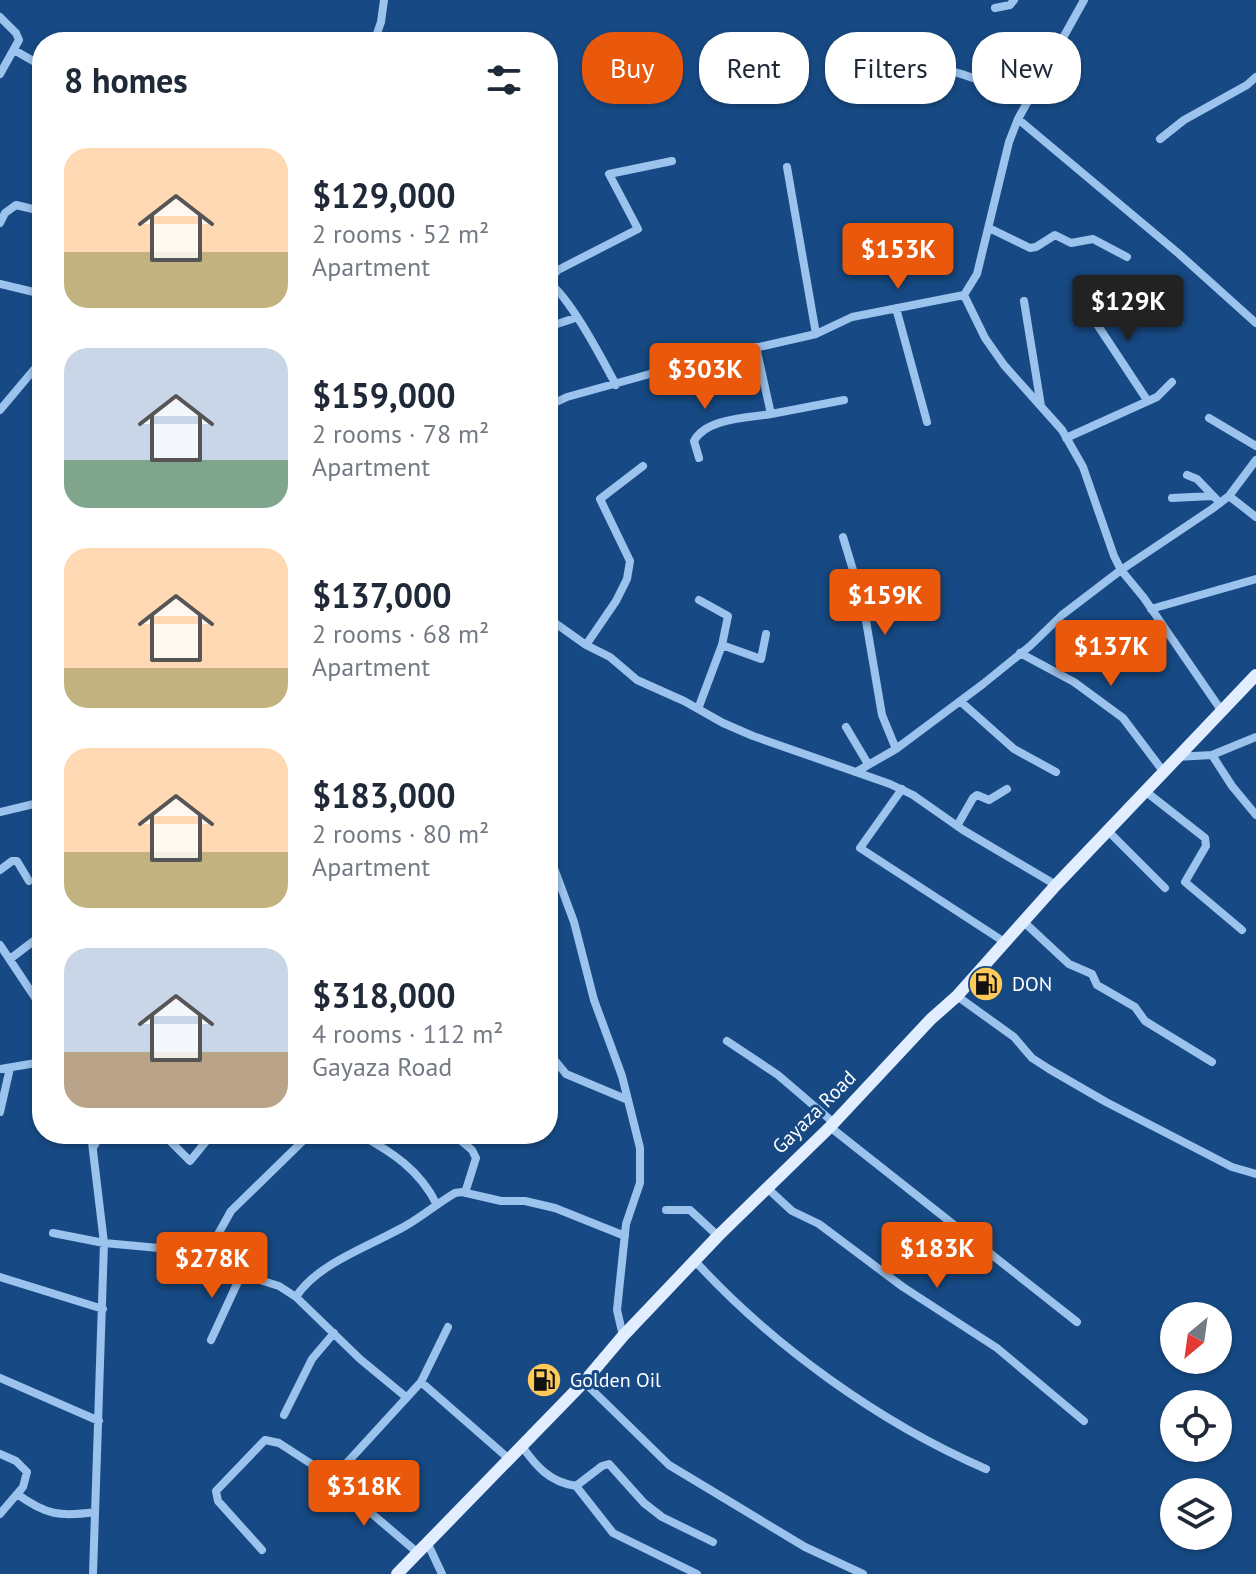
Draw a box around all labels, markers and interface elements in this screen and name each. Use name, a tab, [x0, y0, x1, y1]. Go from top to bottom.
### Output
chip: Buy	[582, 32, 683, 104]
chip: Rent	[699, 32, 809, 104]
chip: Filters	[825, 32, 956, 104]
chip: New	[972, 32, 1081, 104]
text: 8 homes	[64, 58, 188, 102]
icon: filters	[482, 58, 526, 102]
text: $129,000	[312, 173, 456, 217]
icon: home	[128, 180, 224, 276]
text: 2 rooms · 52 m²	[312, 217, 489, 250]
pin: $153K	[842, 223, 954, 291]
text: $153K	[860, 232, 936, 265]
text: Apartment	[312, 250, 430, 283]
pin: $129K	[1072, 275, 1184, 343]
text: $129K	[1090, 284, 1166, 317]
pin: $303K	[649, 343, 761, 411]
text: $303K	[667, 352, 743, 385]
text: $159,000	[312, 373, 456, 417]
icon: home	[128, 380, 224, 476]
text: 2 rooms · 78 m²	[312, 417, 489, 450]
text: Apartment	[312, 450, 430, 483]
pin: $159K	[829, 569, 941, 637]
text: $137,000	[312, 573, 451, 617]
text: $159K	[847, 578, 923, 611]
icon: home	[128, 580, 224, 676]
text: 2 rooms · 68 m²	[312, 617, 489, 650]
pin: $137K	[1055, 620, 1167, 688]
text: $137K	[1073, 629, 1149, 662]
text: Apartment	[312, 650, 430, 683]
text: $183,000	[312, 773, 456, 817]
icon: home	[128, 780, 224, 876]
text: 2 rooms · 80 m²	[312, 817, 489, 850]
text: Apartment	[312, 850, 430, 883]
fuel station icon: DON	[967, 965, 1005, 1003]
place label: DON	[1012, 971, 1052, 997]
text: $318,000	[312, 973, 456, 1017]
icon: home	[128, 980, 224, 1076]
text: 4 rooms · 112 m²	[312, 1017, 504, 1050]
text: Gayaza Road	[312, 1050, 452, 1083]
street label: Gayaza Road	[767, 1065, 861, 1159]
pin: $183K	[881, 1222, 993, 1290]
text: $183K	[899, 1231, 975, 1264]
pin: $278K	[156, 1232, 268, 1300]
text: $278K	[174, 1241, 250, 1274]
north arrow	[1160, 1302, 1232, 1374]
map controls	[1160, 1302, 1232, 1550]
fuel station icon: Golden Oil	[525, 1361, 563, 1399]
place label: Golden Oil	[570, 1367, 661, 1393]
button: locate	[1160, 1390, 1232, 1462]
pin: $318K	[308, 1460, 420, 1528]
text: $318K	[326, 1469, 402, 1502]
button: layers	[1160, 1478, 1232, 1550]

